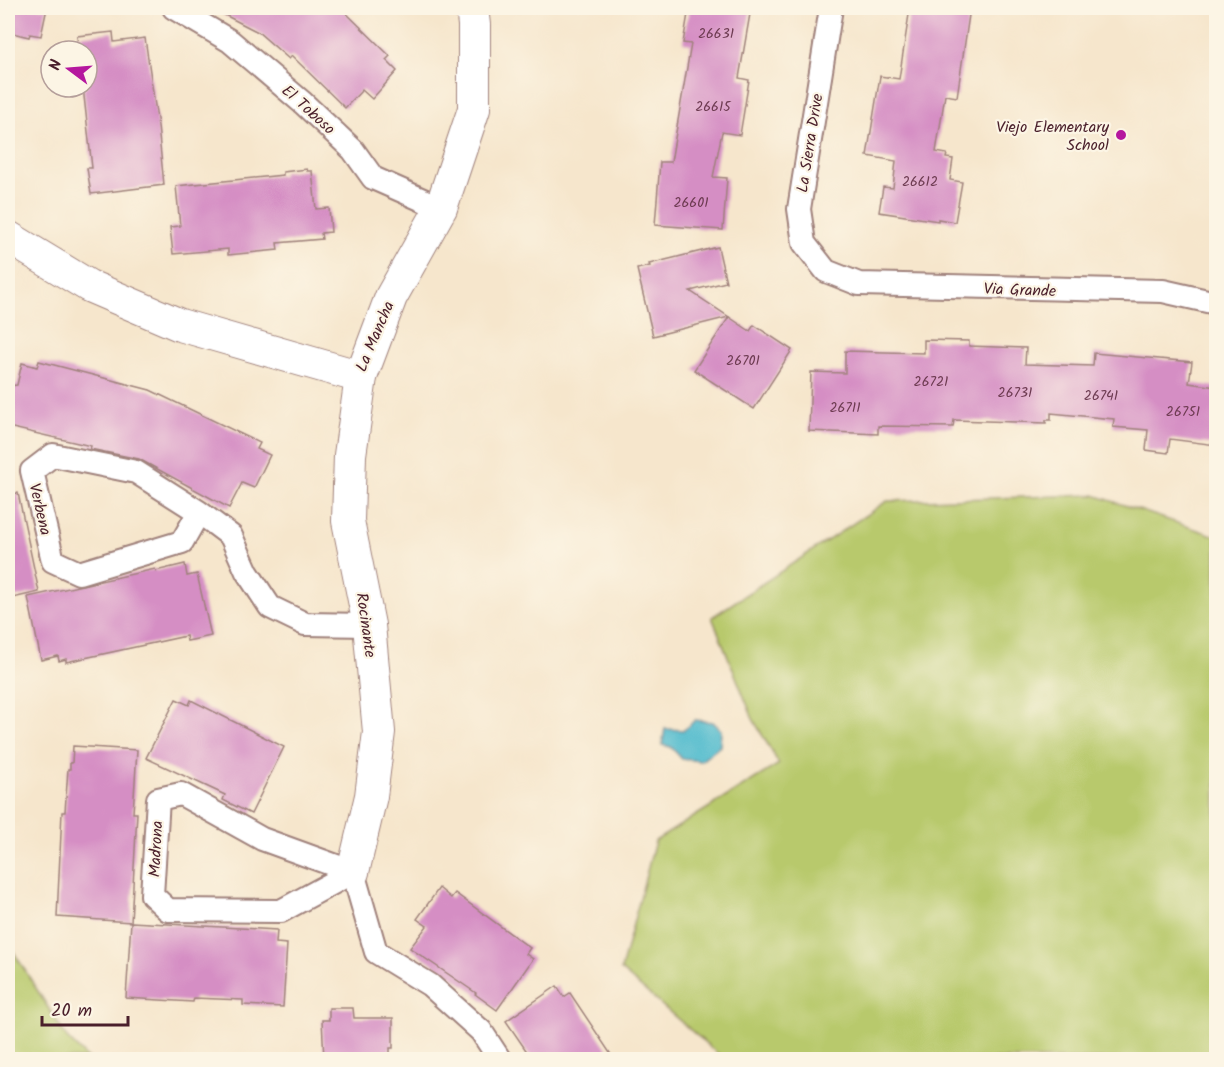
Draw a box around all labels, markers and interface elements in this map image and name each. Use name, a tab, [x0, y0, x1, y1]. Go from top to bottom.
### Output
house number: 26631	[698, 23, 734, 45]
north arrow	[39, 39, 99, 99]
text: N	[43, 57, 69, 74]
street label: El Toboso	[275, 79, 341, 141]
street label: La Sierra Drive	[790, 92, 831, 195]
house number: 26615	[695, 96, 732, 118]
place label: Viejo Elementary School	[996, 115, 1109, 158]
marker: Viejo Elementary School	[1114, 128, 1128, 142]
house number: 26612	[902, 171, 938, 193]
house number: 26601	[673, 192, 709, 214]
street label: Via Grande	[983, 277, 1057, 304]
street label: La Mancha	[349, 297, 401, 376]
house number: 26701	[726, 350, 760, 372]
house number: 26721	[914, 371, 948, 393]
house number: 26731	[998, 382, 1032, 404]
house number: 26741	[1084, 385, 1118, 407]
house number: 26711	[829, 397, 861, 419]
house number: 26751	[1166, 401, 1200, 423]
street label: Verbena	[21, 481, 58, 538]
street label: Rocinante	[349, 591, 382, 659]
street label: Madrona	[143, 820, 170, 878]
scale bar	[42, 989, 128, 1027]
text: 20 m	[51, 997, 92, 1026]

